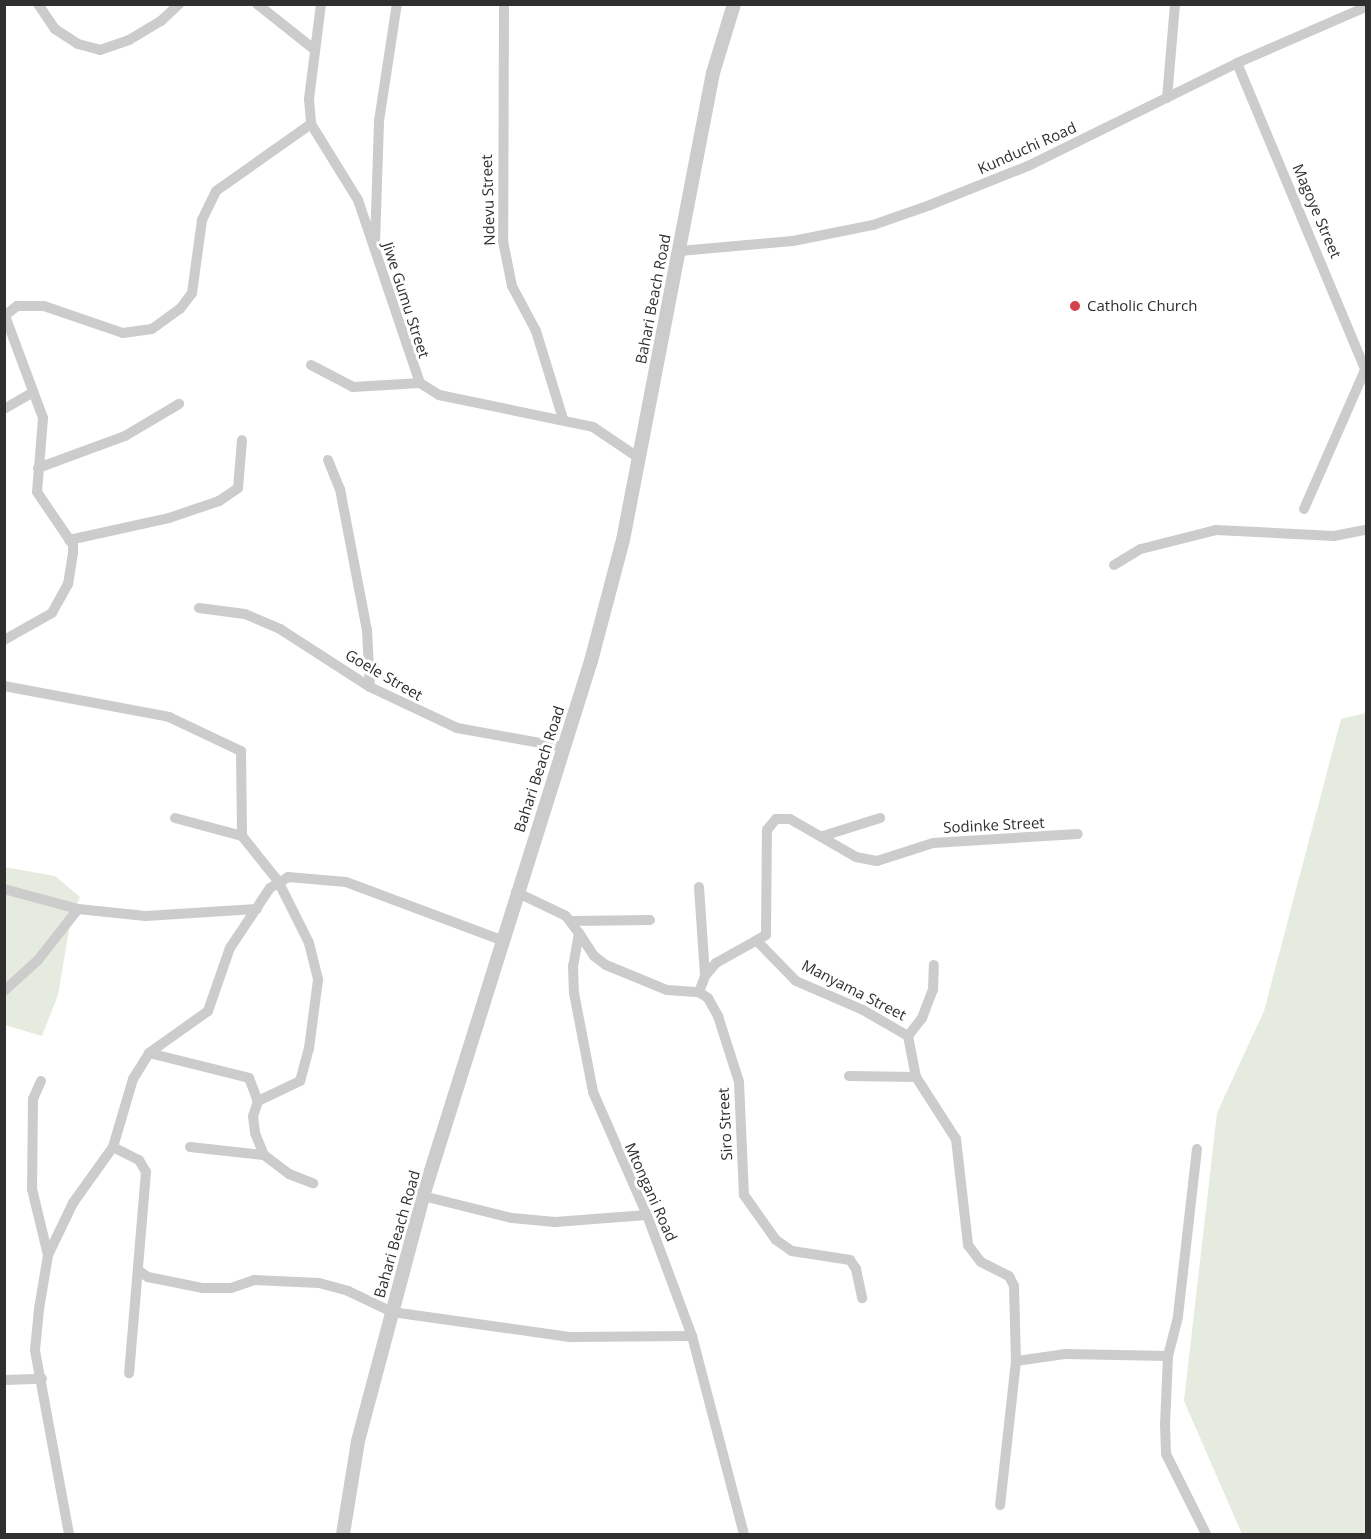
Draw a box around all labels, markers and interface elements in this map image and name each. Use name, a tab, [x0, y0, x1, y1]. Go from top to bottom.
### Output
street label: Kunduchi Road	[975, 118, 1079, 178]
street label: Ndevu Street	[477, 154, 499, 246]
street label: Magoye Street	[1289, 161, 1345, 261]
street label: Bahari Beach Road	[632, 233, 674, 365]
street label: Jiwe Gumu Street	[379, 240, 433, 360]
place label: Catholic Church	[1087, 297, 1197, 315]
marker: Catholic Church	[1068, 299, 1082, 313]
street label: Goele Street	[342, 646, 426, 704]
street label: Bahari Beach Road	[510, 703, 568, 835]
street label: Sodinke Street	[943, 813, 1045, 837]
street label: Manyama Street	[799, 956, 909, 1024]
street label: Siro Street	[714, 1087, 736, 1161]
street label: Mtongani Road	[621, 1140, 681, 1244]
street label: Bahari Beach Road	[370, 1168, 424, 1300]

